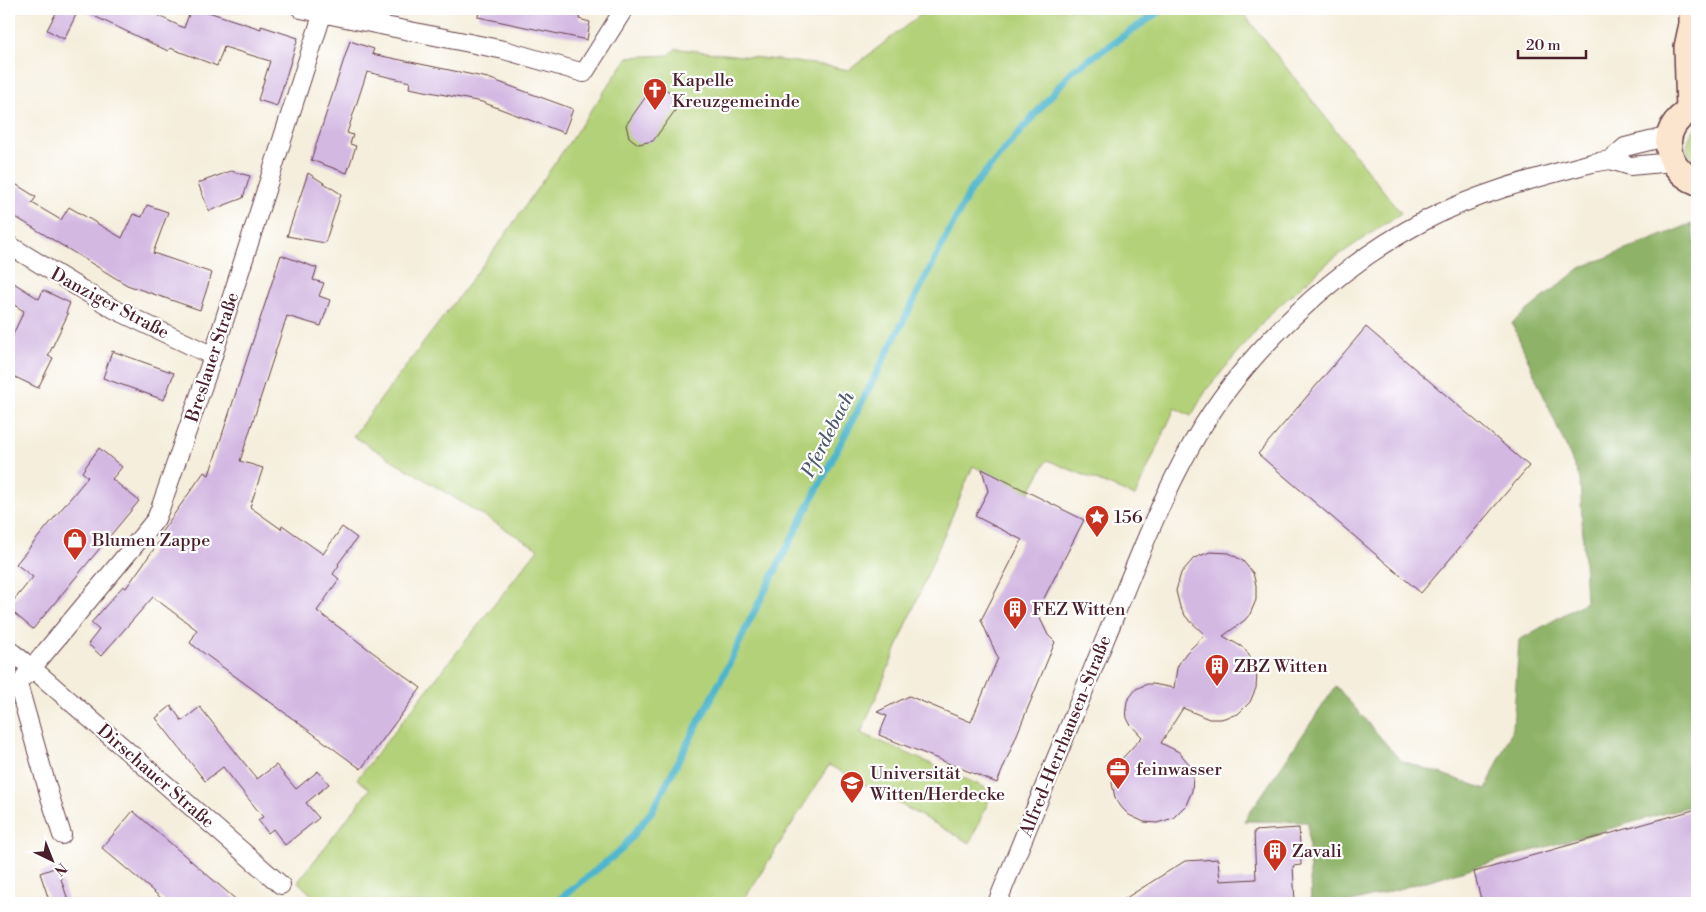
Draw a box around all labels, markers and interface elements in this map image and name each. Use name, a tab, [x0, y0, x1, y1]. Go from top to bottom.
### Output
scale bar	[1518, 28, 1586, 60]
text: 20 m	[1526, 36, 1561, 55]
place label: Kapelle Kreuzgemeinde	[672, 69, 800, 113]
church icon: Kapelle Kreuzgemeinde	[642, 77, 668, 111]
street label: Danziger Straße	[47, 263, 173, 344]
street label: Breslauer Straße	[180, 289, 244, 426]
water label: Pferdebach	[796, 387, 860, 482]
place icon: 156	[1084, 504, 1110, 538]
place label: 156	[1114, 506, 1143, 529]
shop icon: Blumen Zappe	[62, 527, 88, 561]
place label: Blumen Zappe	[91, 529, 210, 552]
building icon: FEZ Witten	[1002, 596, 1028, 630]
place label: FEZ Witten	[1032, 598, 1126, 621]
street label: Alfred-Herrhausen-Straße	[1014, 632, 1116, 841]
building icon: ZBZ Witten	[1204, 653, 1230, 687]
place label: ZBZ Witten	[1234, 655, 1328, 678]
street label: Dirschauer Straße	[92, 719, 219, 834]
office icon: feinwasser	[1105, 756, 1131, 790]
place label: feinwasser	[1136, 758, 1222, 781]
place label: Universität Witten/Herdecke	[869, 762, 1005, 806]
school or university icon: Universität Witten/Herdecke	[839, 770, 865, 804]
north arrow	[28, 834, 78, 884]
building icon: Zavali	[1262, 838, 1288, 872]
place label: Zavali	[1292, 840, 1342, 863]
text: N	[50, 858, 70, 879]

